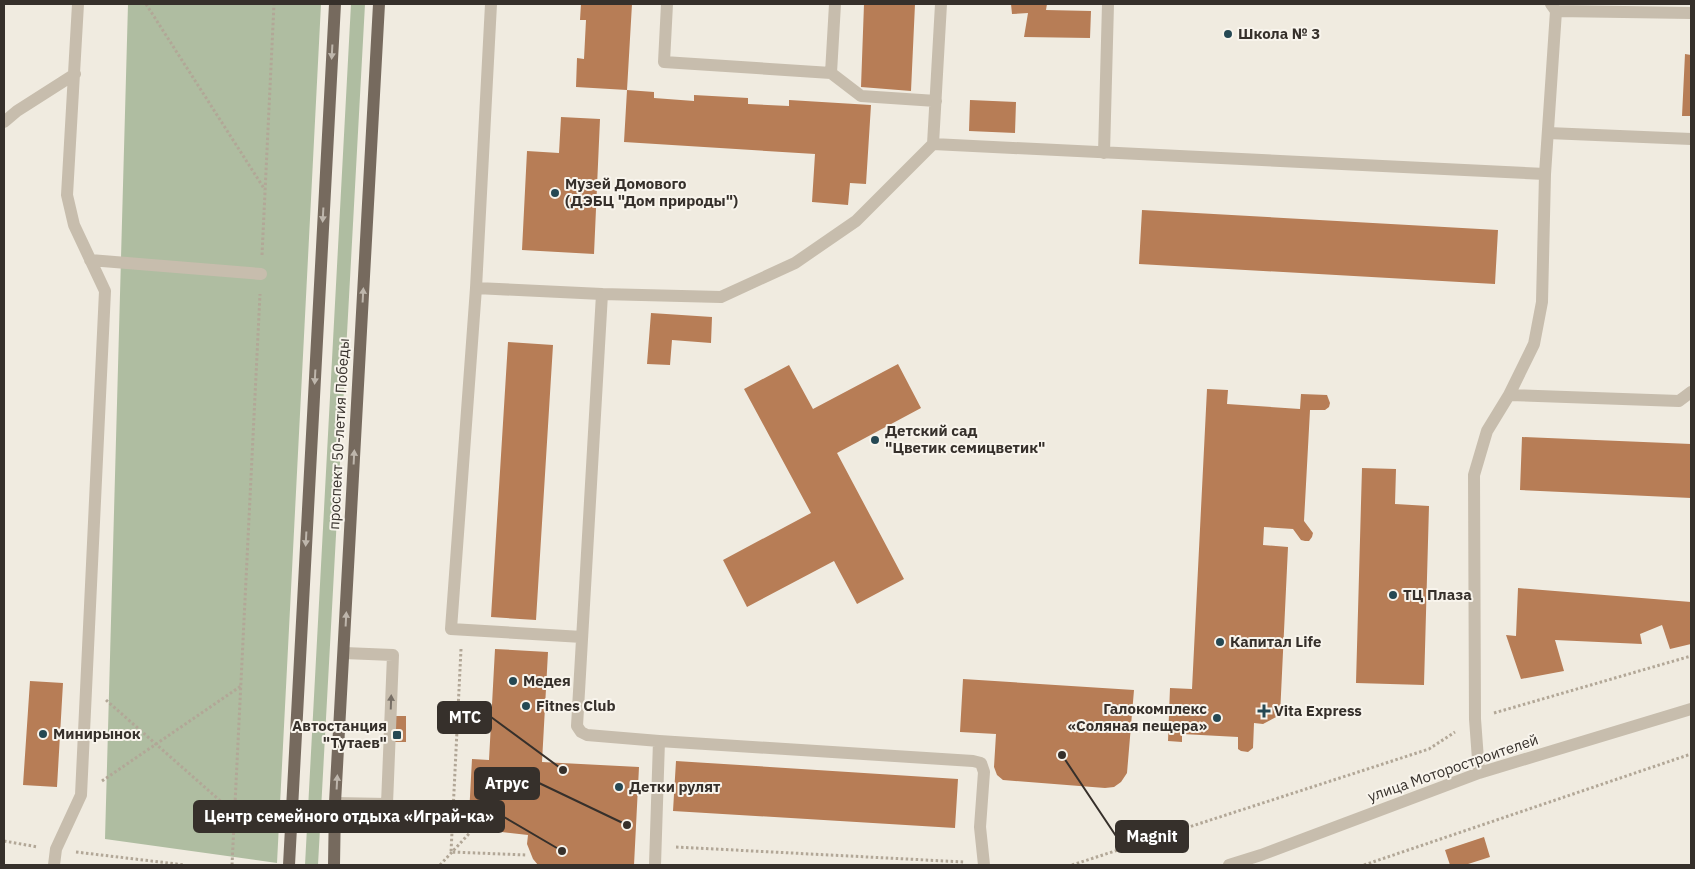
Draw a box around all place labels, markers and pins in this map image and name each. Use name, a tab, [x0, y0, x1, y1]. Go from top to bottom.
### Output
place label: Школа № 3	[1238, 24, 1320, 43]
marker: Школа № 3	[1222, 28, 1234, 40]
place label: Музей Домового (ДЭБЦ "Дом природы")	[565, 174, 738, 210]
marker: Музей Домового (ДЭБЦ "Дом природы")	[549, 187, 561, 199]
place label: Детский сад "Цветик семицветик"	[885, 421, 1045, 457]
marker: Детский сад "Цветик семицветик"	[869, 434, 881, 446]
place label: ТЦ Плаза	[1403, 585, 1472, 604]
marker: ТЦ Плаза	[1387, 589, 1399, 601]
place label: Капитал Life	[1230, 632, 1321, 651]
marker: Капитал Life	[1214, 636, 1226, 648]
place label: Медея	[523, 671, 571, 690]
marker: Медея	[507, 675, 519, 687]
place label: Fitnes Club	[536, 696, 616, 715]
place label: Галокомплекс «Соляная пещера»	[1068, 699, 1207, 735]
marker: Fitnes Club	[520, 700, 532, 712]
place label: Vita Express	[1274, 701, 1362, 720]
callout: МТС	[438, 702, 491, 733]
marker: Vita Express	[1258, 705, 1270, 717]
marker: Галокомплекс «Соляная пещера»	[1211, 712, 1223, 724]
place label: Автостанция "Тутаев"	[292, 716, 387, 752]
place label: Минирынок	[53, 724, 141, 743]
marker: Минирынок	[37, 728, 49, 740]
marker: Автостанция "Тутаев"	[391, 729, 403, 741]
callout: Атрус	[475, 768, 539, 799]
place label: Детки рулят	[629, 777, 721, 796]
marker: Детки рулят	[613, 781, 625, 793]
callout: Центр семейного отдыха «Играй-ка»	[194, 801, 504, 832]
callout: Magnit	[1116, 821, 1188, 852]

